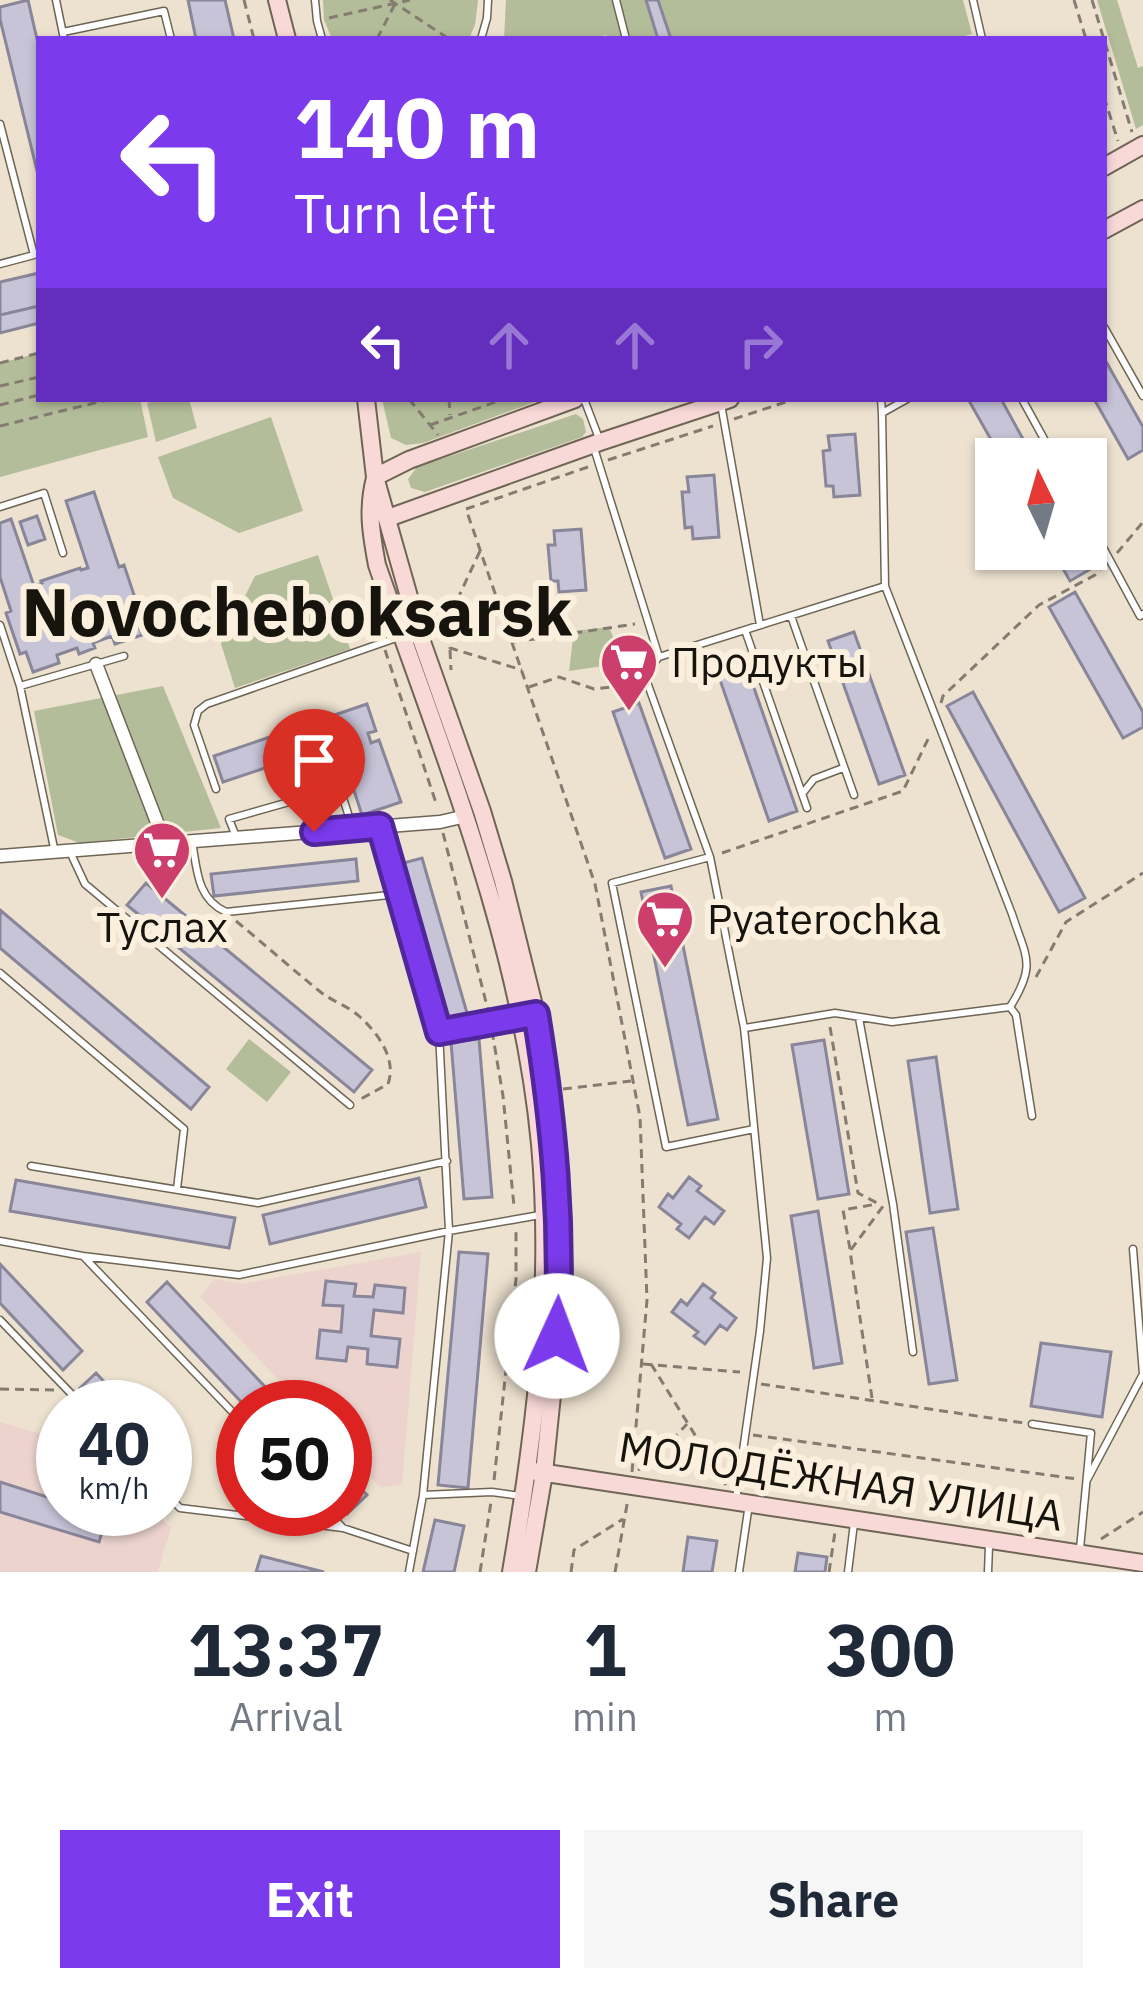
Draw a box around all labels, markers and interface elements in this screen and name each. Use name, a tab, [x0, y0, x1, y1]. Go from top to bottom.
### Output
text: 140 m	[294, 72, 540, 181]
icon: left	[96, 84, 252, 240]
text: Turn left	[294, 178, 497, 248]
icon: left	[350, 312, 416, 378]
icon: ahead	[476, 312, 542, 378]
icon: ahead	[602, 312, 668, 378]
icon: right	[728, 312, 794, 378]
north arrow	[975, 438, 1107, 570]
map controls	[975, 438, 1107, 570]
district label: Novocheboksarsk	[22, 568, 573, 654]
supermarket icon: Продукты	[598, 631, 660, 713]
place label: Продукты	[671, 634, 867, 689]
pin	[263, 709, 365, 832]
icon: arrive	[281, 727, 347, 793]
supermarket icon: Туслах	[131, 819, 193, 901]
supermarket icon: Pyaterochka	[634, 888, 696, 970]
place label: Pyaterochka	[707, 891, 941, 946]
place label: Туслах	[96, 899, 228, 954]
position arrow	[494, 1273, 620, 1399]
speed limit sign: 50	[216, 1380, 372, 1536]
text: 40	[78, 1403, 150, 1482]
street label: МОЛОДЁЖНАЯ УЛИЦА	[615, 1418, 1067, 1543]
text: km/h	[79, 1468, 149, 1507]
text: 13:37	[188, 1602, 384, 1696]
text: 1	[583, 1602, 627, 1696]
text: 300	[826, 1602, 955, 1696]
text: Arrival	[229, 1691, 343, 1742]
text: min	[572, 1691, 638, 1742]
text: m	[873, 1691, 908, 1742]
button: Exit	[60, 1830, 560, 1968]
button: Share	[584, 1830, 1083, 1968]

